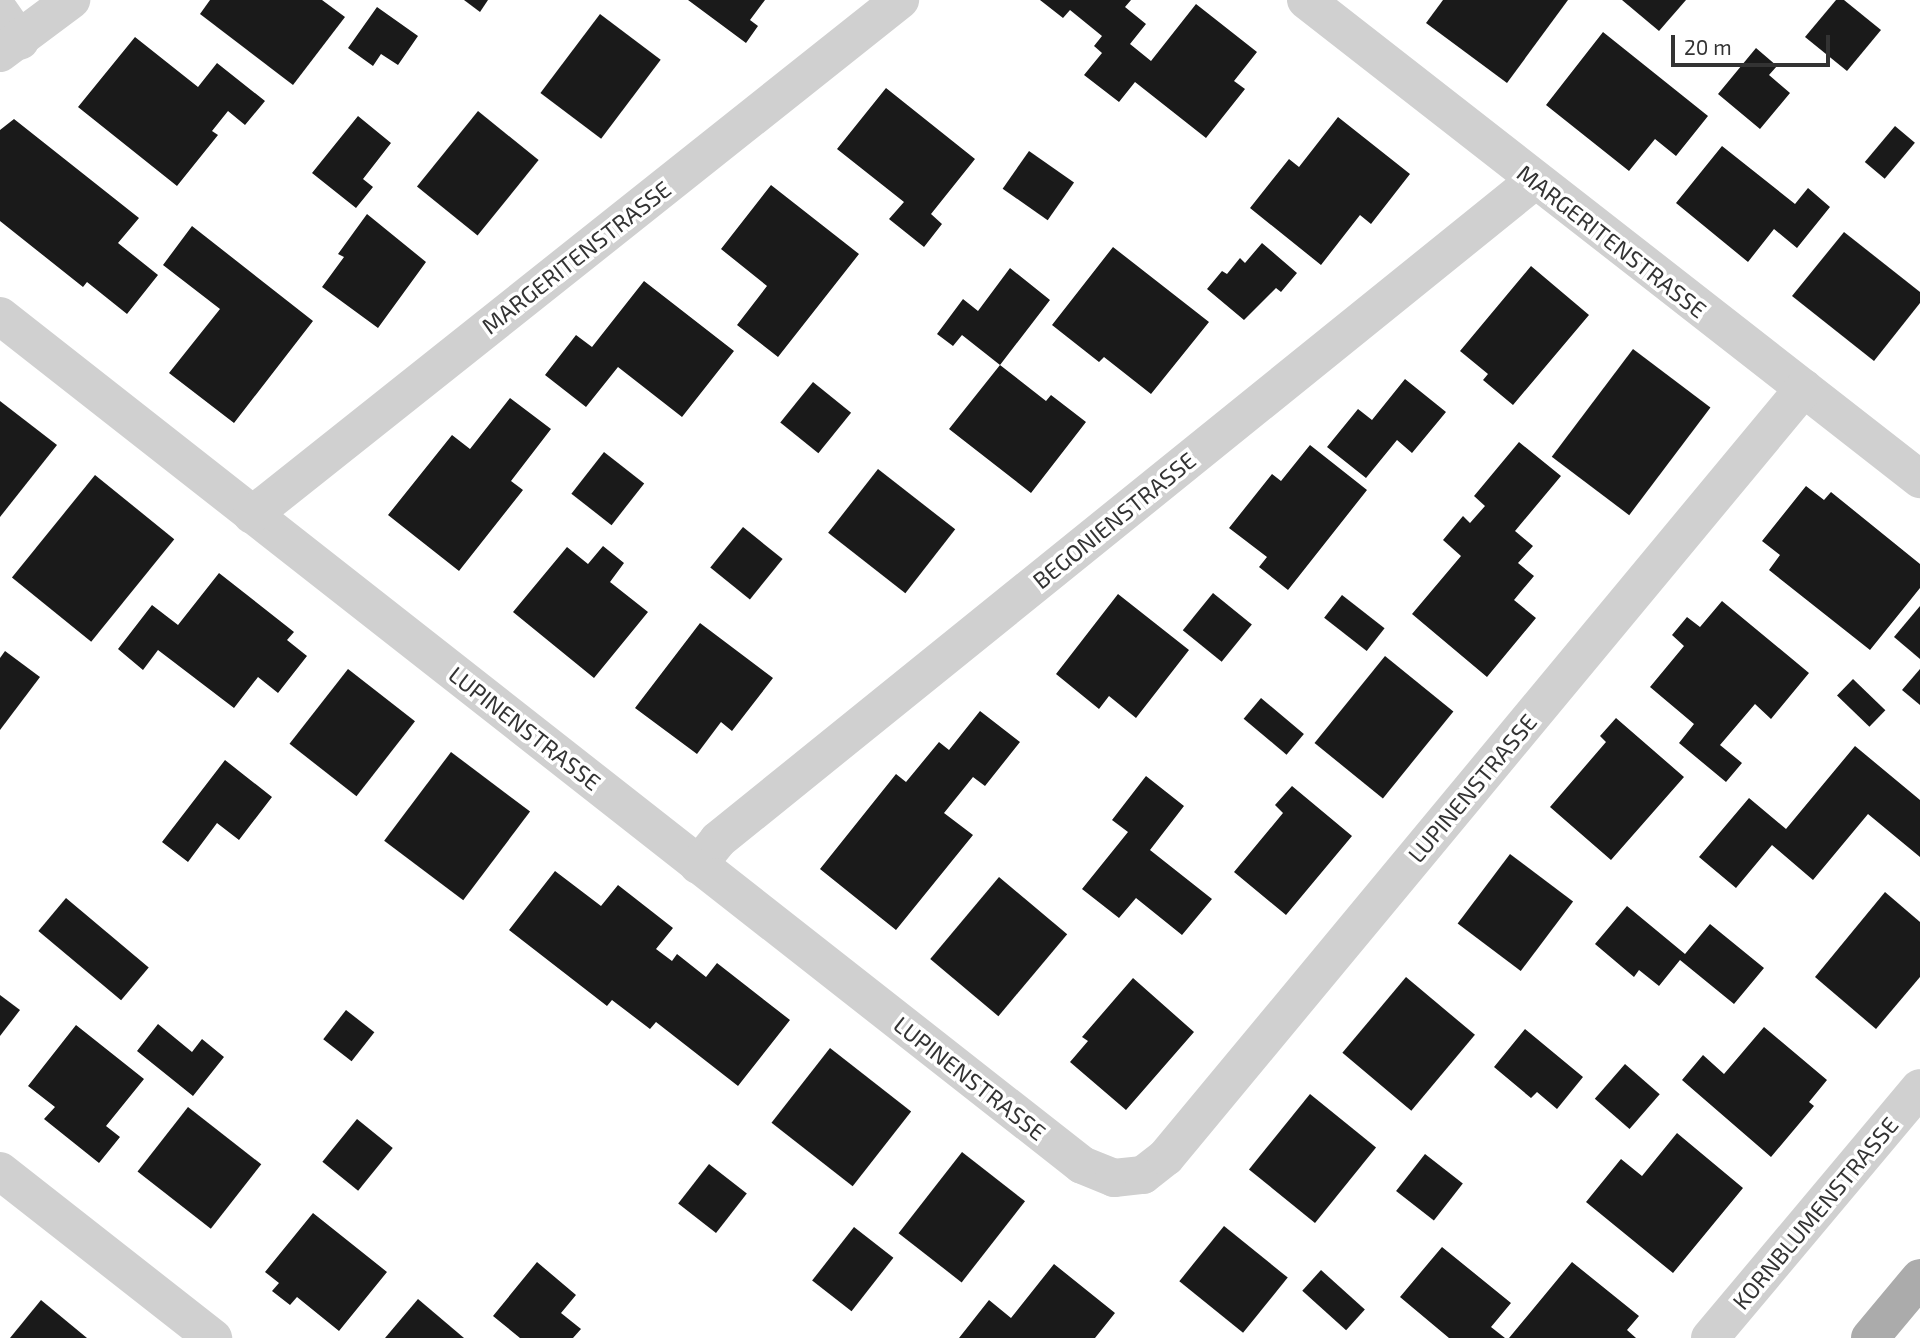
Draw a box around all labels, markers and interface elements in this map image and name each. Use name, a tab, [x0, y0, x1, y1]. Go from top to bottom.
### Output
scale bar	[1675, 21, 1834, 65]
text: 20 m	[1684, 34, 1732, 59]
street label: MARGERITENSTRASSE	[1512, 159, 1712, 323]
street label: MARGERITENSTRASSE	[476, 175, 676, 339]
street label: BEGONIENSTRASSE	[1027, 446, 1201, 594]
street label: LUPINENSTRASSE	[444, 660, 606, 796]
street label: LUPINENSTRASSE	[1402, 708, 1542, 868]
street label: LUPINENSTRASSE	[889, 1010, 1051, 1146]
street label: KORNBLUMENSTRASSE	[1726, 1111, 1904, 1315]

